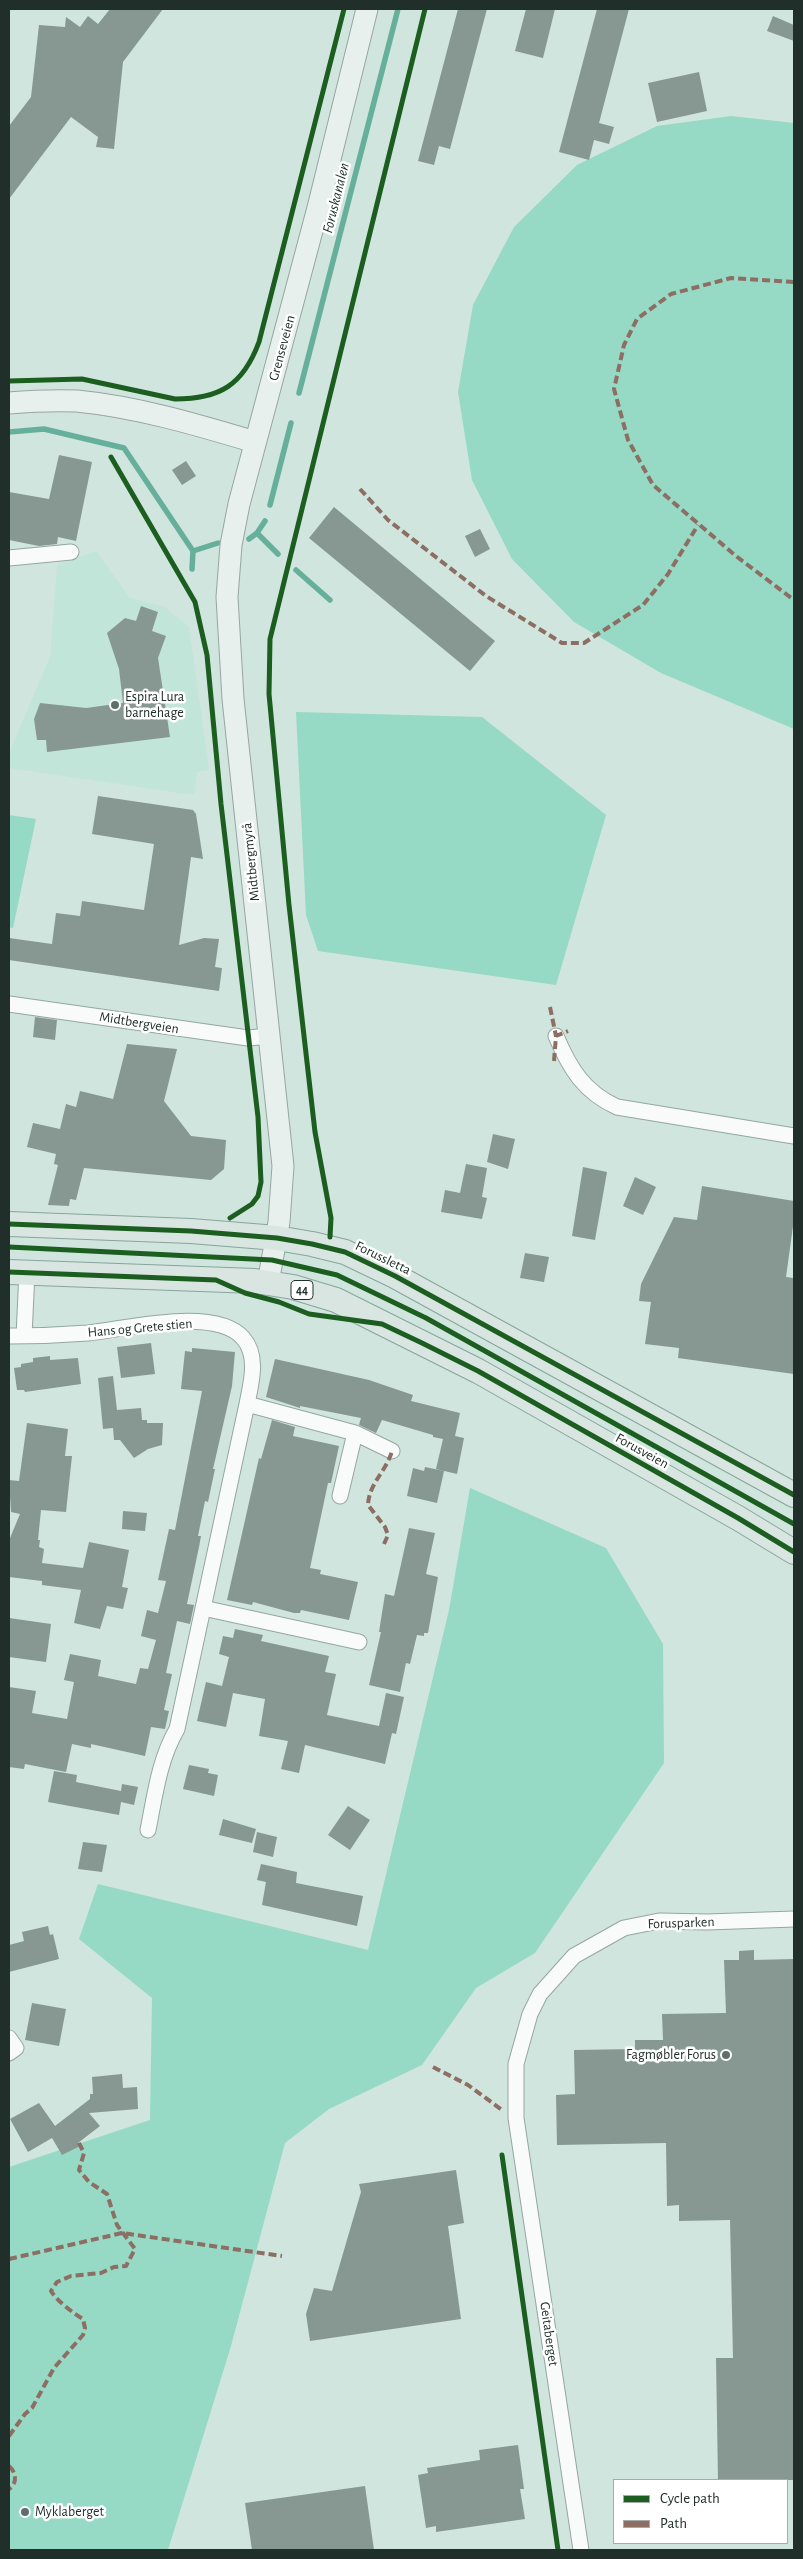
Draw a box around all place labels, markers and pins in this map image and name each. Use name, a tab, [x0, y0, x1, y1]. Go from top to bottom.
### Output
place label: Espira Lura barnehage	[125, 689, 184, 722]
marker: Espira Lura barnehage	[109, 699, 121, 711]
place label: Fagmøbler Forus	[626, 2047, 716, 2063]
marker: Fagmøbler Forus	[720, 2049, 732, 2061]
place label: Myklaberget	[35, 2504, 104, 2520]
marker: Myklaberget	[19, 2506, 31, 2518]

